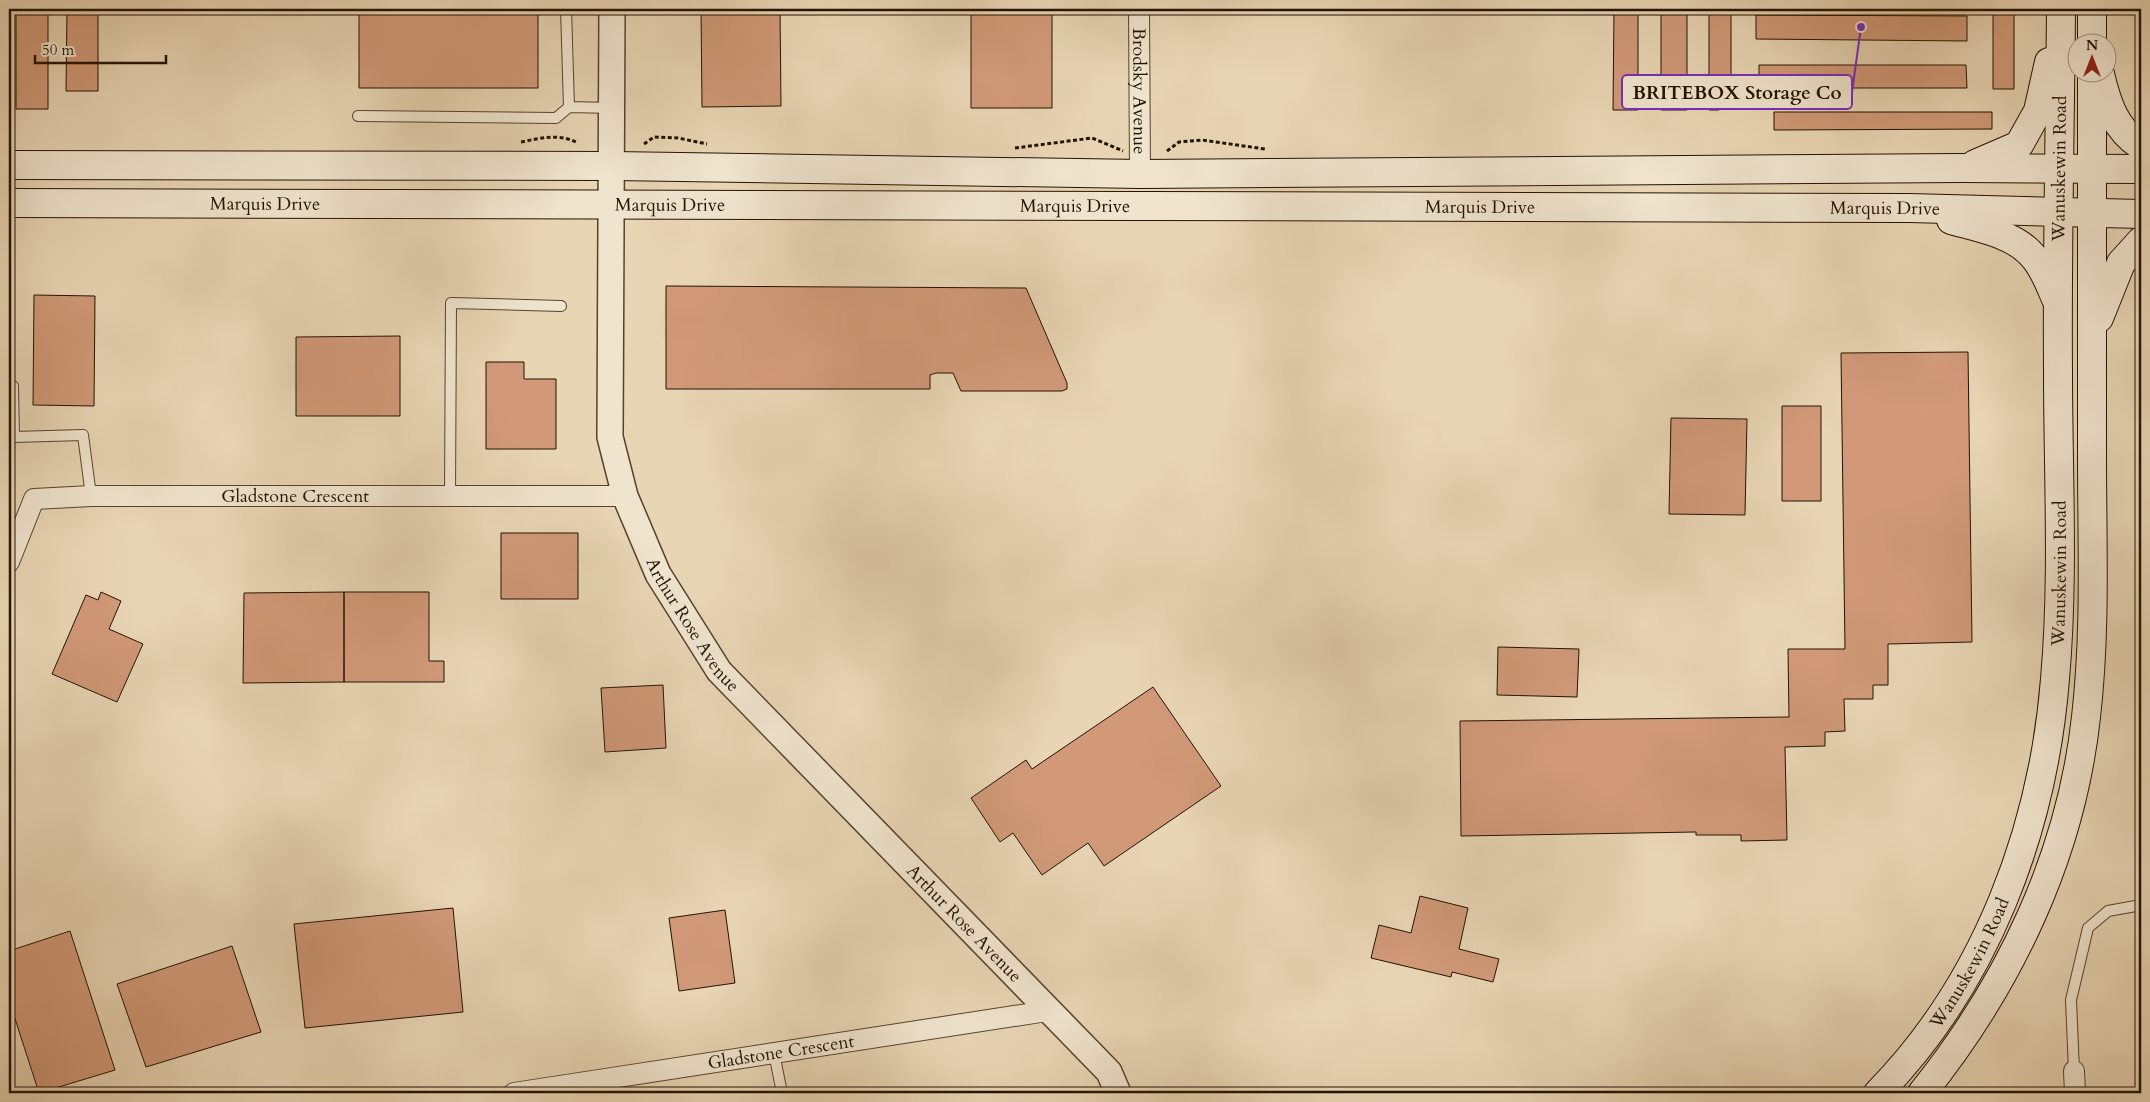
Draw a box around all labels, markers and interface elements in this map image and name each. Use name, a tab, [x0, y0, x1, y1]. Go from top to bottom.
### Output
street label: Brodsky Avenue	[1127, 28, 1152, 154]
scale bar	[35, 32, 166, 64]
north arrow	[2068, 32, 2118, 82]
text: N	[2086, 36, 2098, 55]
text: 50 m	[42, 40, 74, 60]
callout: BRITEBOX Storage Co	[1622, 75, 1852, 109]
text: BRITEBOX Storage Co	[1632, 80, 1842, 106]
street label: Wanuskewin Road	[2046, 95, 2073, 242]
street label: Marquis Drive	[210, 191, 320, 216]
street label: Marquis Drive	[615, 192, 725, 217]
street label: Marquis Drive	[1020, 193, 1130, 218]
street label: Marquis Drive	[1425, 194, 1535, 220]
street label: Marquis Drive	[1830, 195, 1940, 221]
street label: Gladstone Crescent	[221, 484, 369, 509]
street label: Wanuskewin Road	[2045, 500, 2072, 648]
street label: Arthur Rose Avenue	[640, 554, 745, 698]
street label: Arthur Rose Avenue	[901, 859, 1028, 988]
street label: Wanuskewin Road	[1923, 893, 2015, 1034]
street label: Gladstone Crescent	[706, 1028, 856, 1076]

